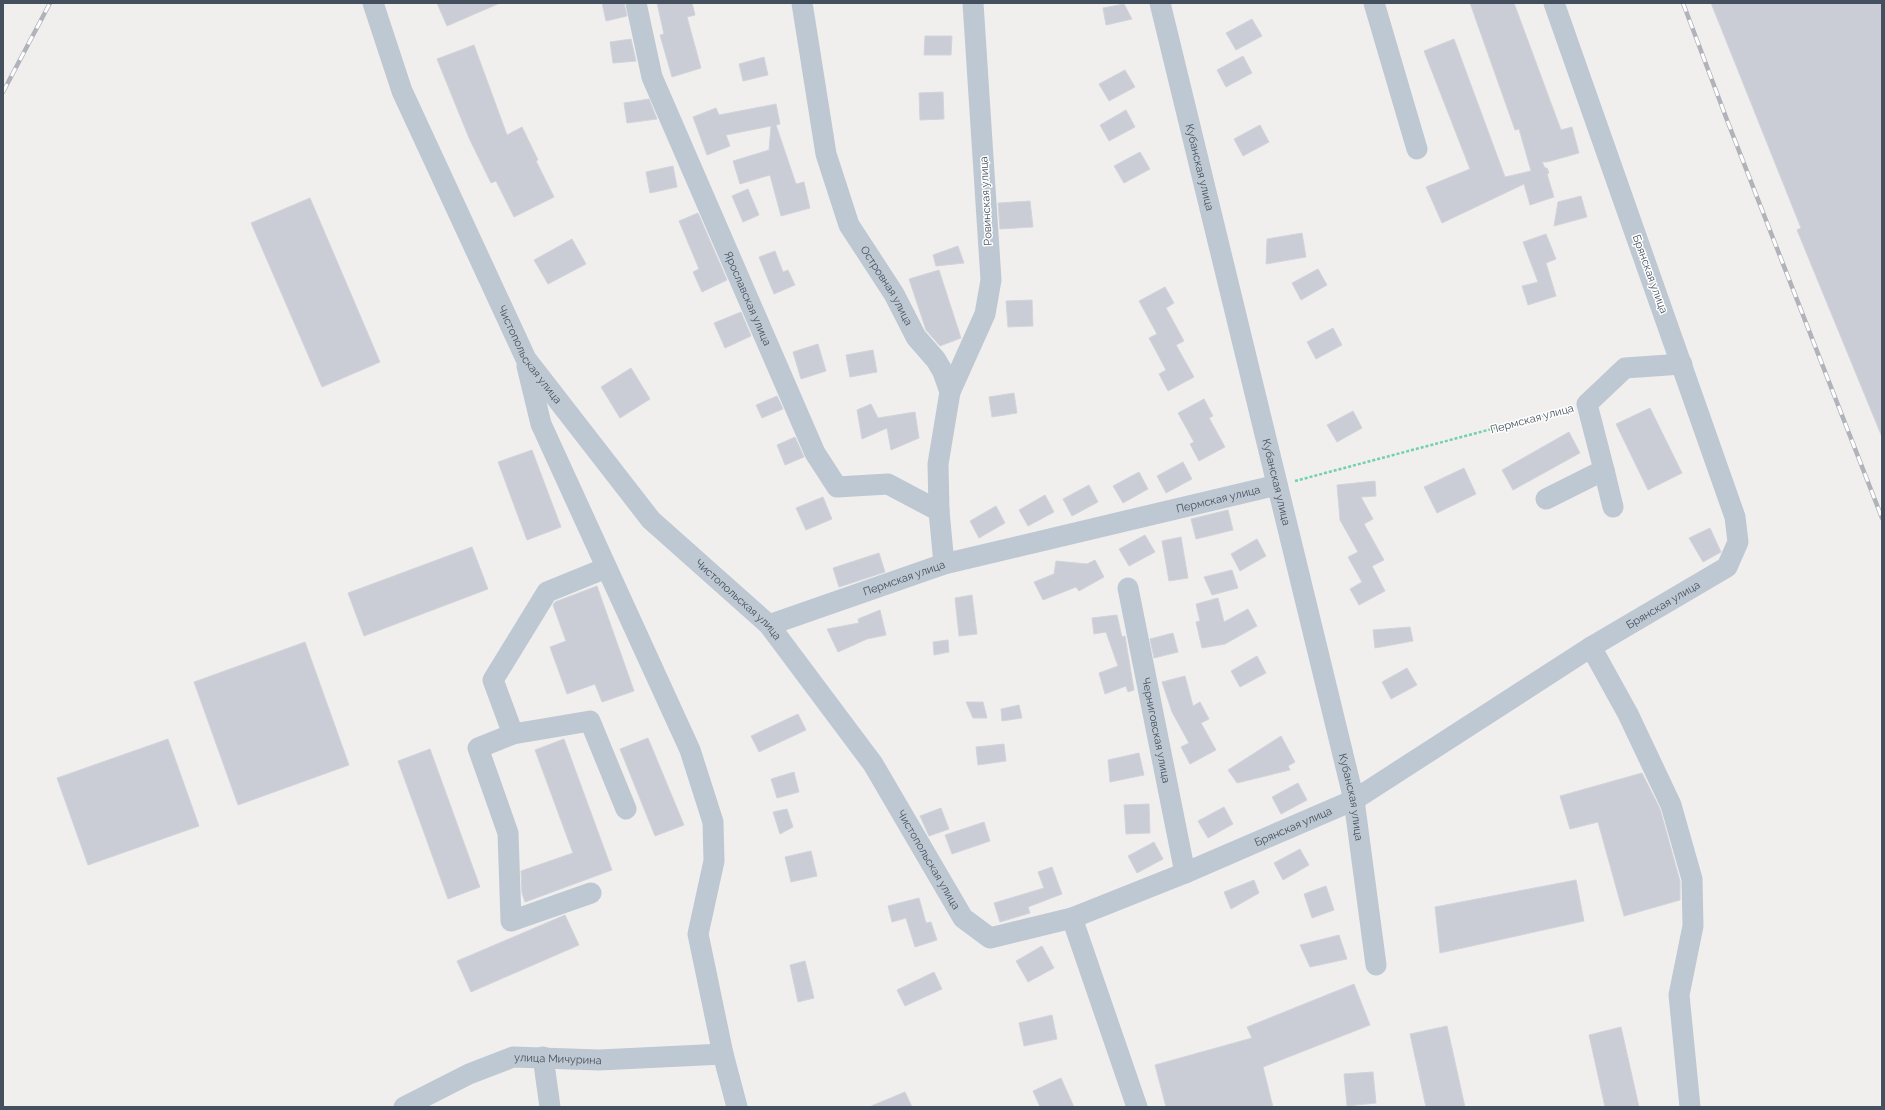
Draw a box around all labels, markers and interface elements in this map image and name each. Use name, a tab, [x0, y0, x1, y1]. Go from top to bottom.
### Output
street label: Кубанская улица	[1183, 123, 1217, 212]
street label: Ровинская улица	[977, 156, 995, 246]
street label: Брянская улица	[1630, 233, 1670, 315]
street label: Островная улица	[858, 243, 915, 328]
street label: Ярославская улица	[722, 249, 774, 348]
street label: Чистопольская улица	[496, 303, 565, 406]
street label: Пермская улица	[1489, 402, 1575, 436]
street label: Кубанская улица	[1260, 437, 1293, 527]
street label: Пермская улица	[1175, 483, 1261, 515]
street label: Чистопольская улица	[693, 556, 784, 642]
street label: Пермская улица	[861, 558, 947, 598]
street label: Брянская улица	[1624, 578, 1702, 631]
street label: Черниговская улица	[1140, 676, 1173, 784]
street label: Кубанская улица	[1336, 752, 1366, 842]
street label: Брянская улица	[1252, 804, 1334, 849]
street label: Чистопольская улица	[895, 807, 963, 912]
street label: улица Мичурина	[514, 1051, 602, 1067]

